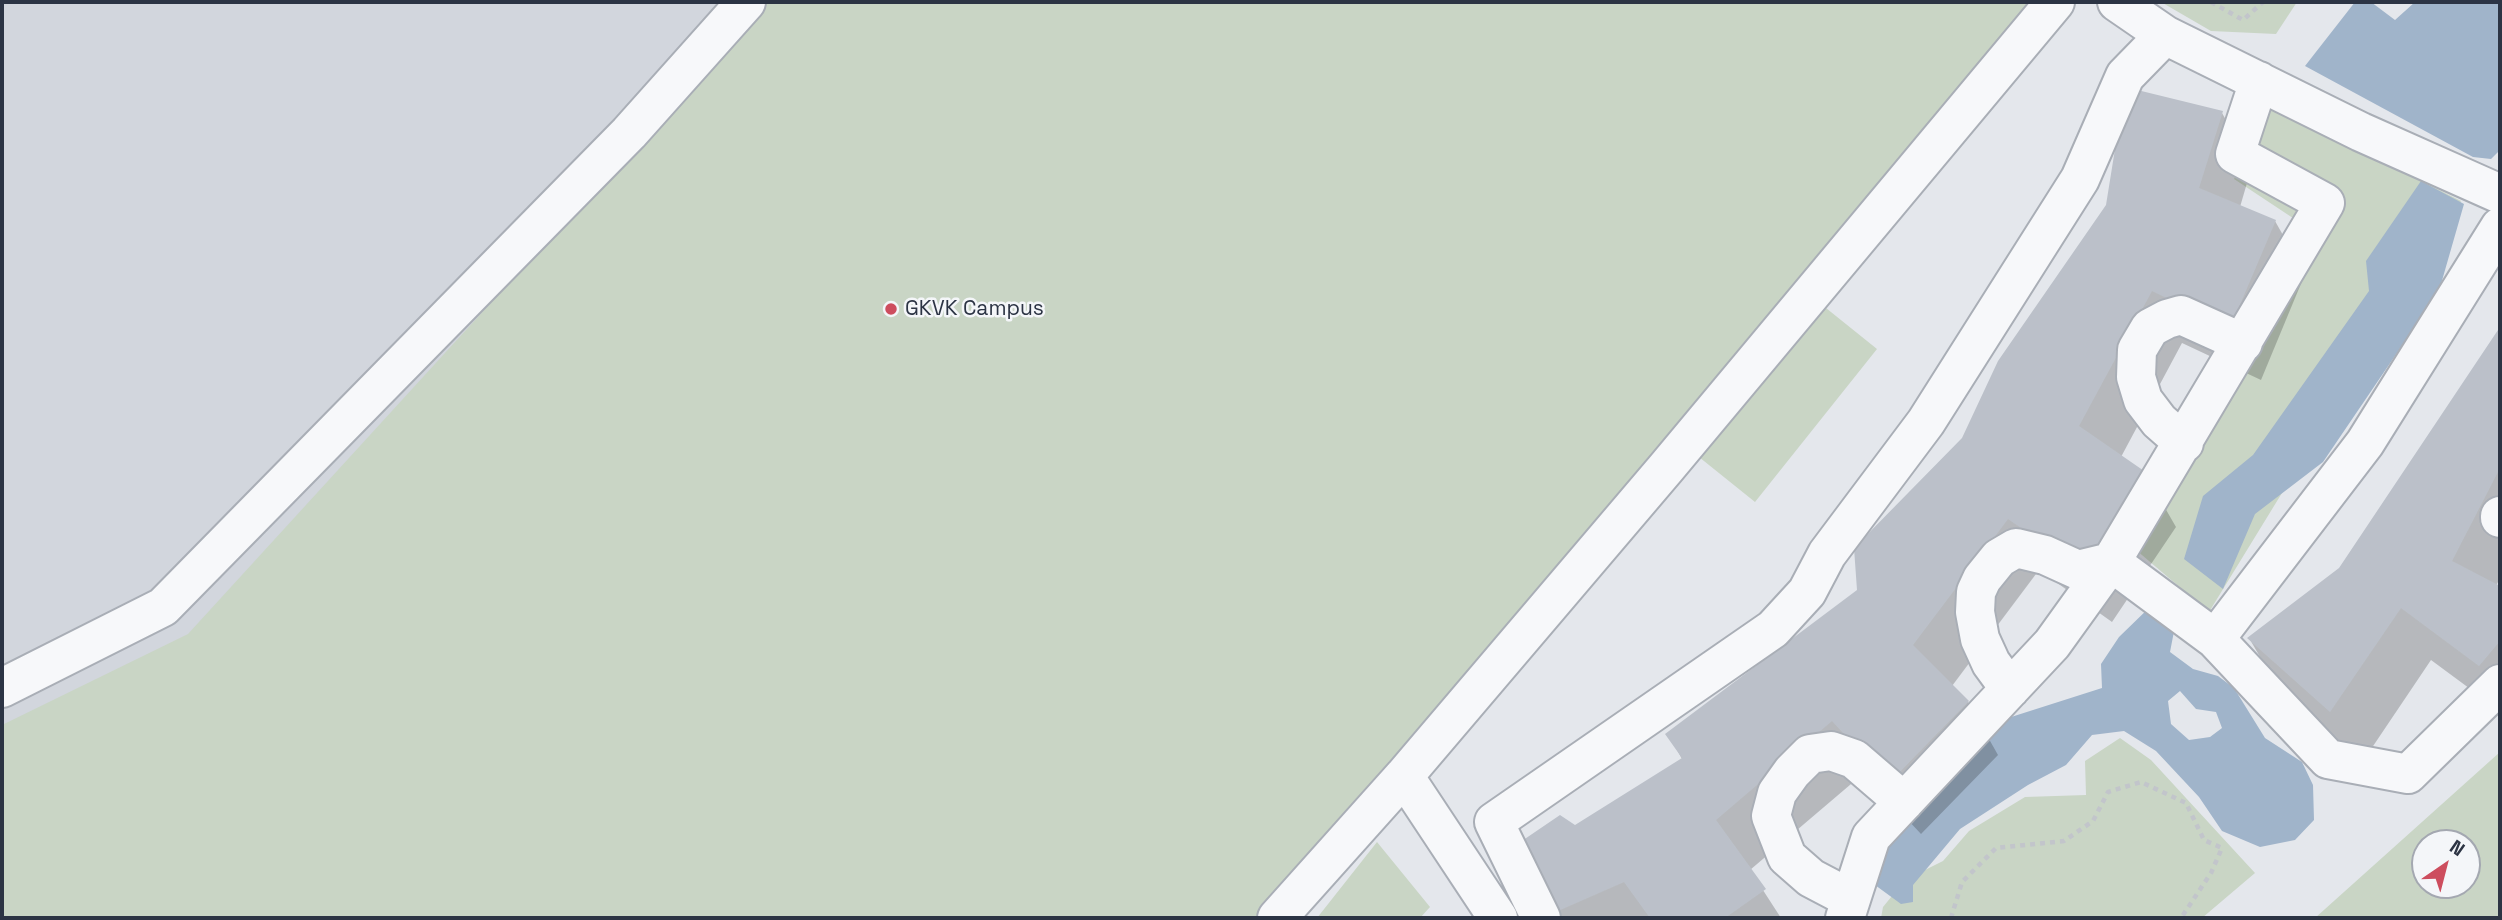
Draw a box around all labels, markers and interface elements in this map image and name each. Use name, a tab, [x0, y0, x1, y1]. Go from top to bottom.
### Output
place label: GKVK Campus	[905, 296, 1044, 322]
marker: GKVK Campus	[883, 301, 899, 317]
north arrow	[2411, 829, 2481, 899]
text: N	[2445, 834, 2470, 862]

